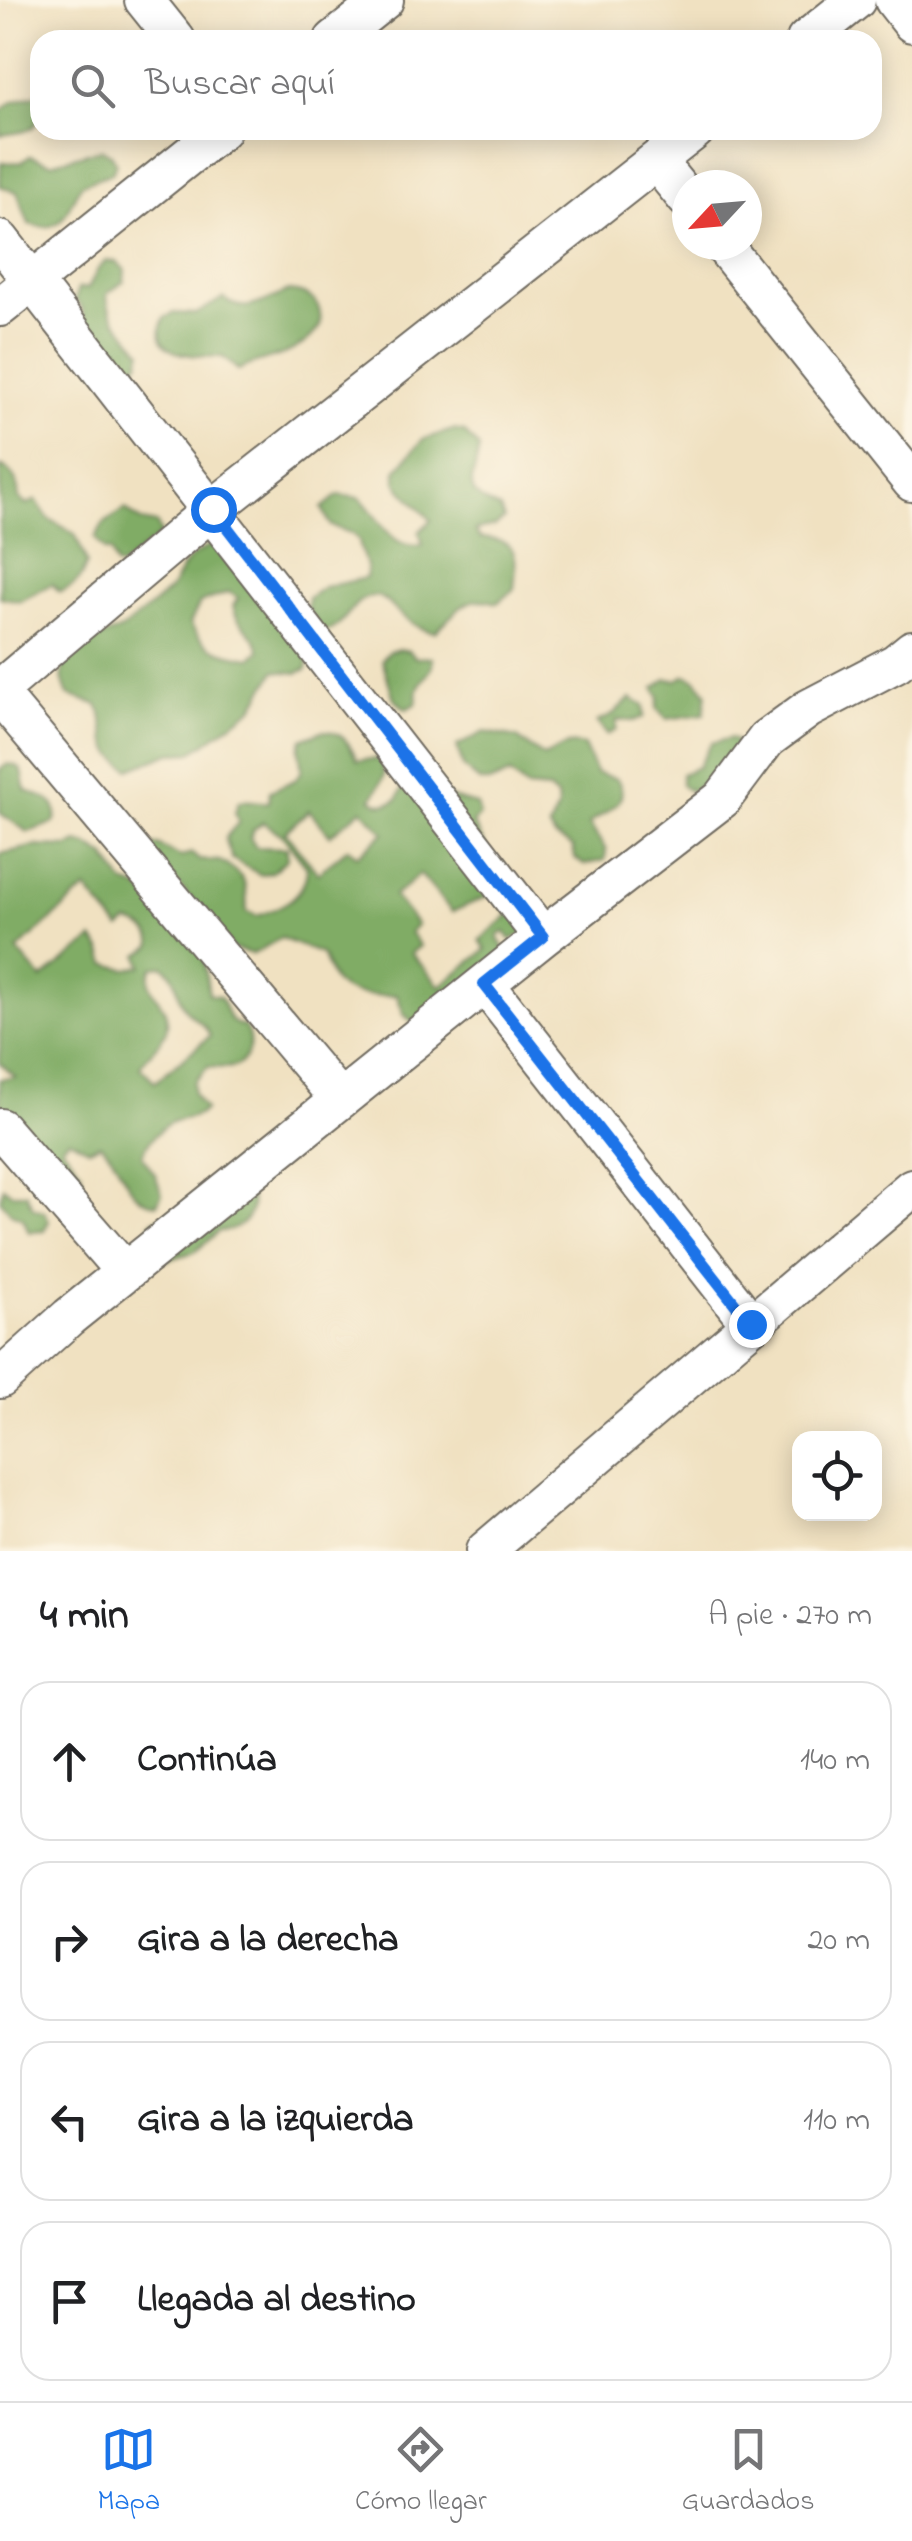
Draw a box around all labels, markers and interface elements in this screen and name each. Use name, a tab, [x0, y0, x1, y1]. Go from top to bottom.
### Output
search box	[30, 30, 882, 140]
text: Buscar aquí	[145, 57, 335, 113]
icon: search	[65, 58, 120, 113]
north arrow	[672, 170, 762, 260]
route start	[191, 487, 237, 533]
route end	[729, 1302, 775, 1348]
map controls	[792, 1431, 882, 1521]
button: locate	[792, 1431, 882, 1521]
text: 4 min	[40, 1586, 129, 1647]
text: A pie · 270 m	[708, 1593, 872, 1640]
text: Continúa	[137, 1733, 277, 1789]
icon: ahead	[42, 1734, 97, 1789]
text: 140 m	[800, 1738, 870, 1785]
text: Gira a la derecha	[137, 1913, 399, 1969]
icon: right	[42, 1914, 97, 1969]
text: 20 m	[807, 1918, 870, 1965]
text: Gira a la izquierda	[137, 2093, 414, 2149]
icon: left	[42, 2094, 97, 2149]
text: 110 m	[803, 2098, 870, 2145]
text: Llegada al destino	[137, 2273, 416, 2329]
icon: arrive	[42, 2274, 97, 2329]
tab: Mapa	[98, 2422, 160, 2523]
tab: Cómo llegar	[355, 2422, 487, 2523]
tab: Guardados	[682, 2422, 814, 2523]

